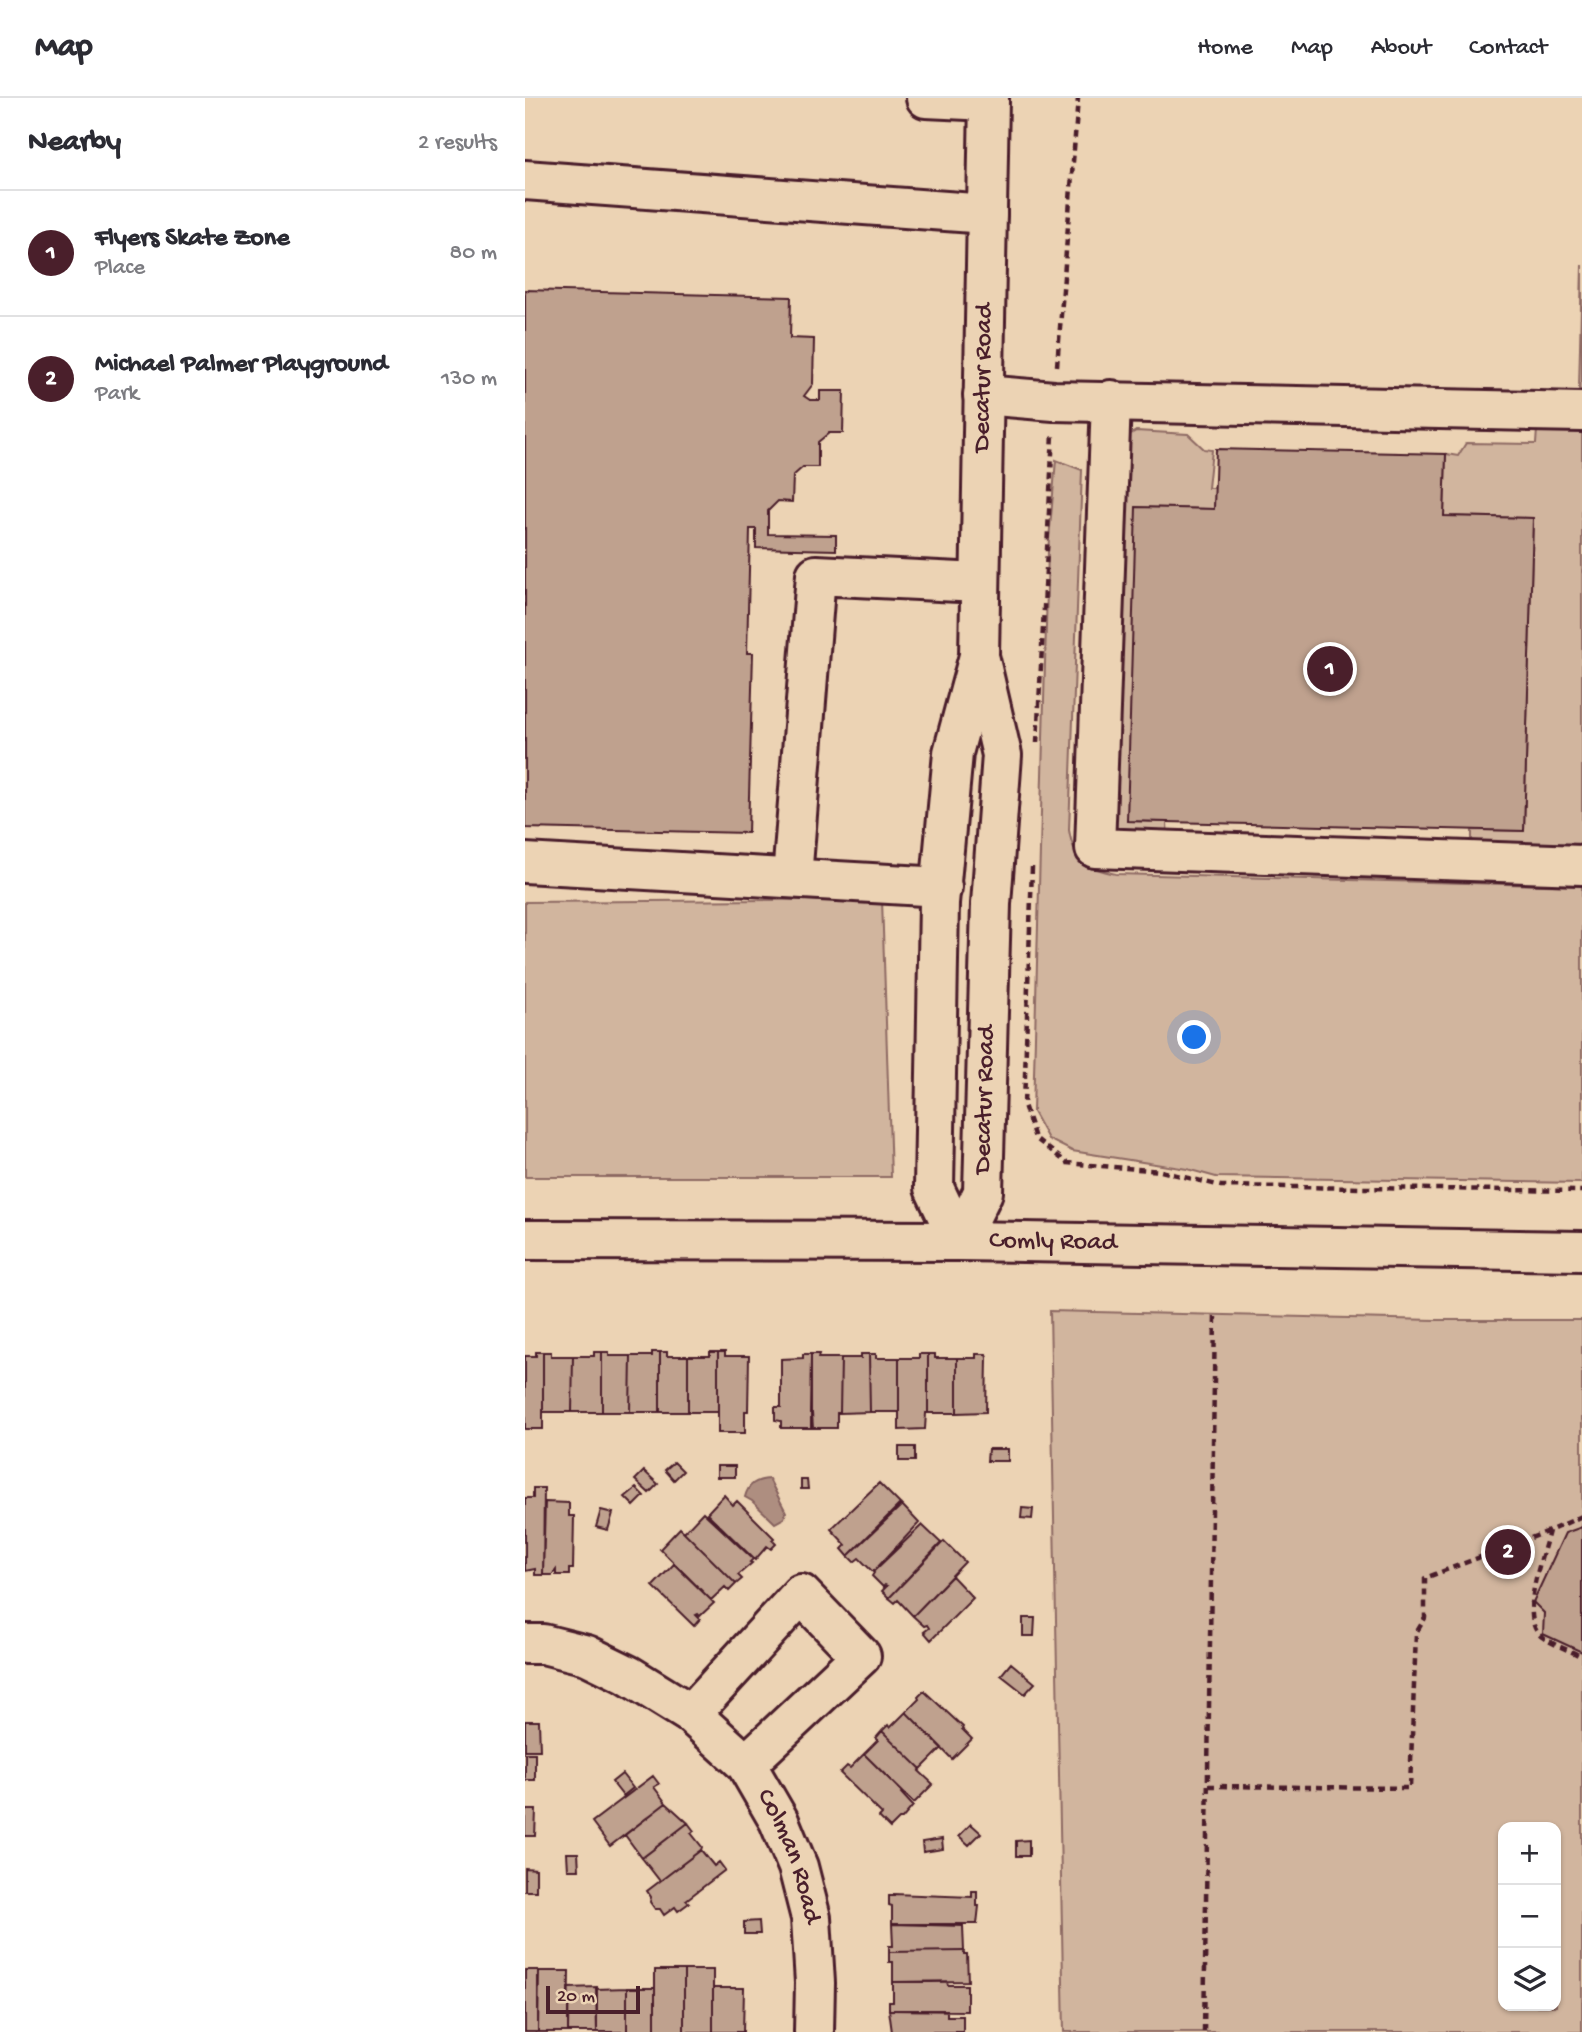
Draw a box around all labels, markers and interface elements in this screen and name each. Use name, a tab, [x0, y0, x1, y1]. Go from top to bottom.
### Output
text: Map	[35, 29, 92, 67]
text: Home	[1197, 34, 1253, 63]
text: Map	[1291, 34, 1333, 63]
text: About	[1371, 34, 1431, 63]
text: Contact	[1469, 34, 1547, 63]
text: Nearby	[28, 126, 121, 161]
text: 2 results	[418, 130, 497, 157]
text: Flyers Skate Zone	[95, 224, 290, 255]
text: 1	[46, 240, 56, 267]
text: 80 m	[450, 240, 497, 267]
text: Place	[95, 255, 145, 282]
street label: Decatur Road	[967, 301, 1001, 454]
text: Michael Palmer Playground	[95, 350, 388, 381]
text: 2	[45, 366, 57, 393]
text: 130 m	[441, 366, 497, 393]
text: Park	[95, 381, 139, 408]
pin: 1	[1307, 643, 1353, 695]
your location	[1177, 1020, 1211, 1054]
street label: Decatur Road	[968, 1023, 1003, 1176]
street label: Comly Road	[989, 1226, 1119, 1259]
pin: 2	[1485, 1526, 1531, 1578]
street label: Colman Road	[749, 1784, 828, 1929]
map controls	[1498, 1822, 1561, 2011]
button: +	[1498, 1822, 1561, 1885]
button: −	[1498, 1885, 1561, 1948]
button: layers	[1498, 1948, 1561, 2011]
scale bar	[546, 1983, 641, 2015]
text: 20 m	[557, 1986, 595, 2009]

